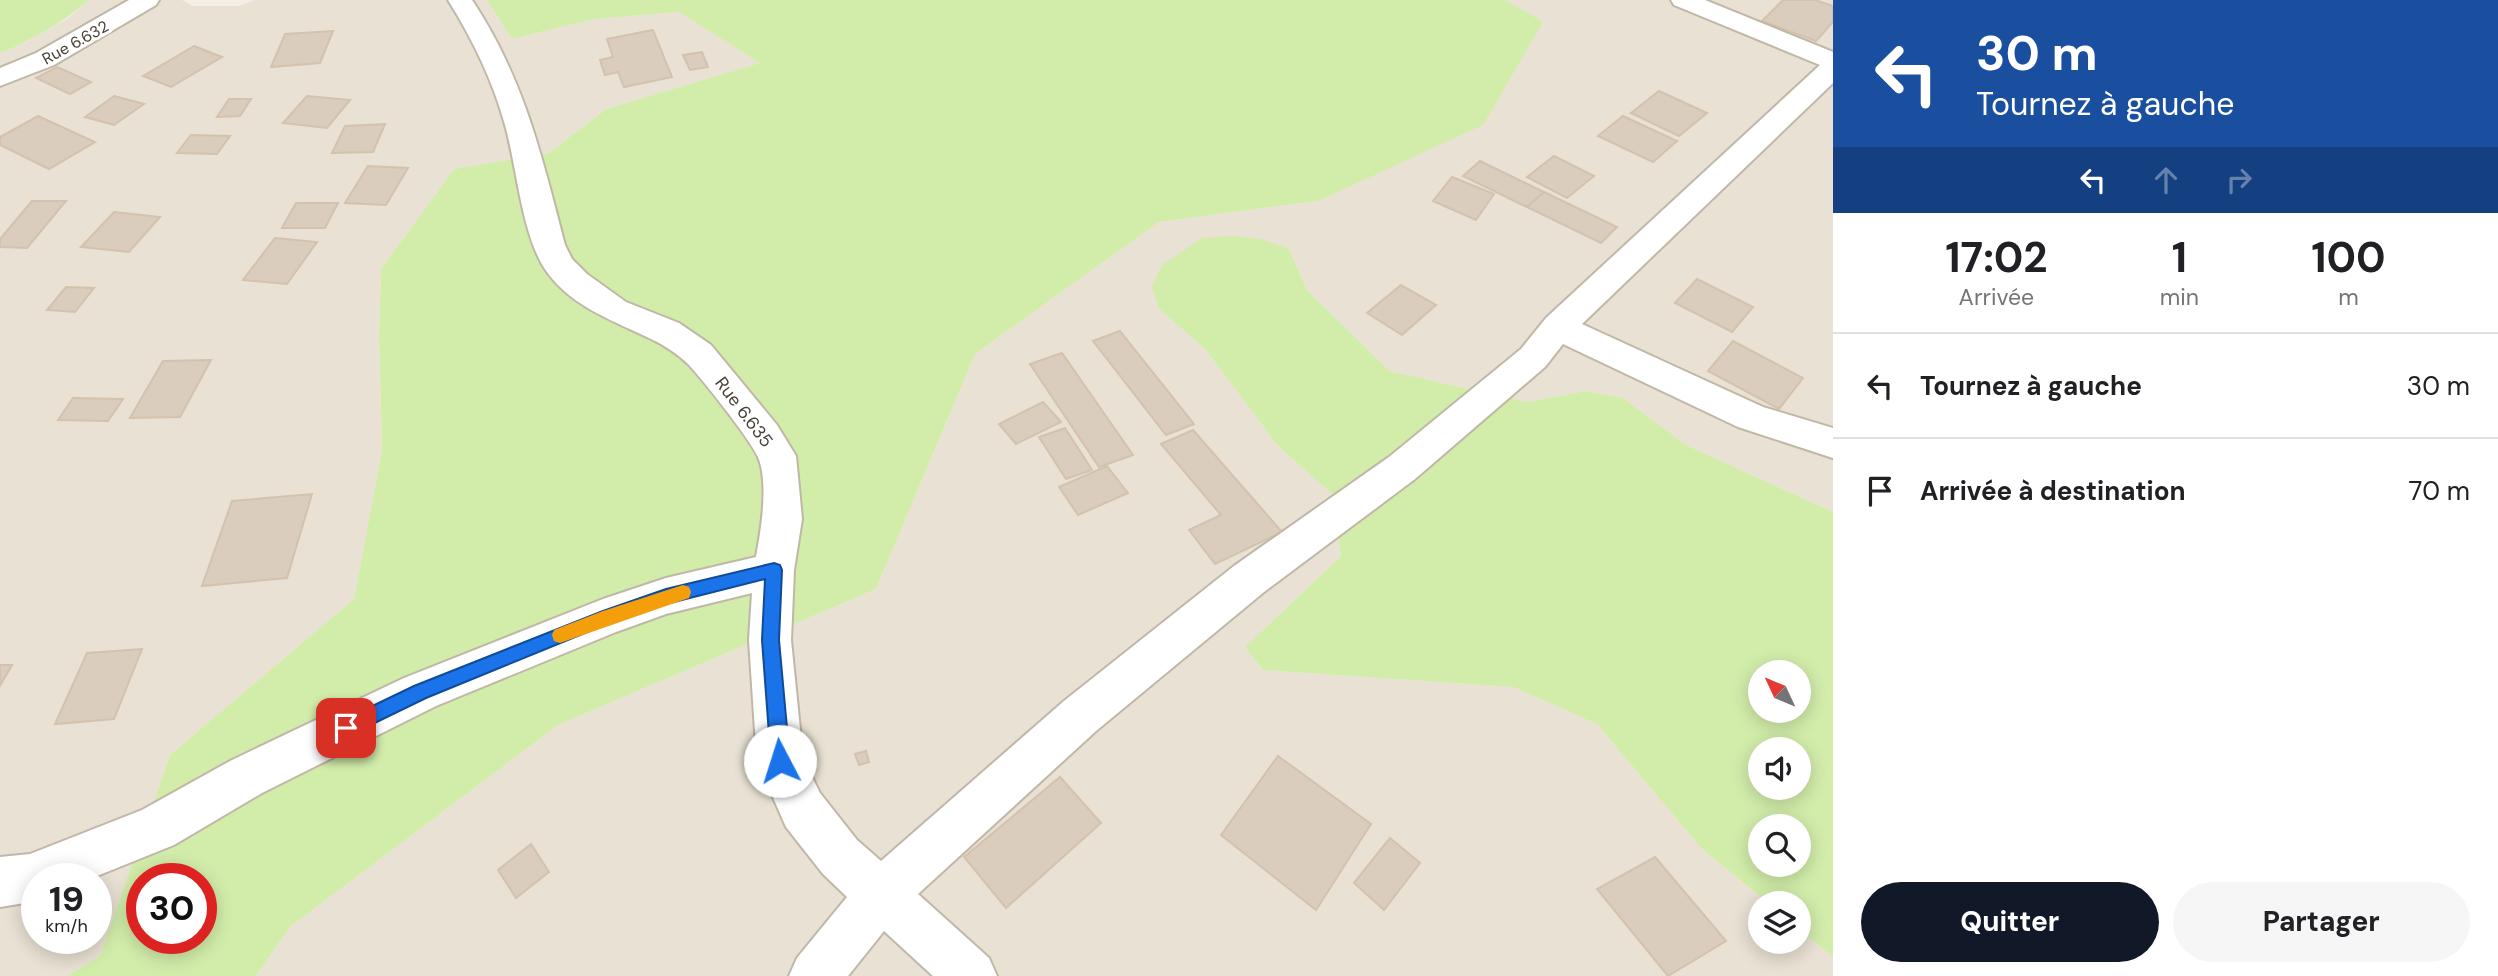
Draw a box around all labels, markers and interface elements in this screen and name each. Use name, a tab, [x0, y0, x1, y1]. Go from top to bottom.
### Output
street label: Rue 6.632	[38, 16, 112, 69]
text: 30 m	[1976, 21, 2098, 85]
icon: left	[1861, 28, 1952, 119]
text: Tournez à gauche	[1976, 83, 2234, 125]
icon: left	[2074, 161, 2112, 199]
icon: ahead	[2147, 161, 2185, 199]
icon: right	[2220, 161, 2258, 199]
text: 17:02	[1945, 230, 2047, 285]
text: 1	[2172, 230, 2187, 285]
text: 100	[2311, 230, 2386, 285]
text: Arrivée	[1959, 282, 2034, 312]
text: min	[2160, 282, 2199, 312]
text: m	[2338, 282, 2359, 312]
icon: left	[1861, 367, 1899, 405]
text: Tournez à gauche	[1920, 369, 2142, 403]
text: 30 m	[2407, 369, 2470, 403]
street label: Rue 6.635	[710, 372, 778, 452]
icon: arrive	[1861, 472, 1899, 510]
text: Arrivée à destination	[1920, 474, 2186, 508]
text: 70 m	[2409, 474, 2470, 508]
north arrow	[1748, 660, 1811, 723]
map controls	[1748, 660, 1811, 954]
pin	[316, 698, 376, 758]
icon: arrive	[327, 709, 365, 747]
position arrow	[743, 724, 817, 798]
button: sound	[1748, 737, 1811, 800]
button: search	[1748, 814, 1811, 877]
speed limit sign: 30	[126, 863, 217, 954]
text: 19	[49, 876, 84, 922]
button: Quitter	[1861, 882, 2159, 962]
button: Partager	[2173, 882, 2470, 962]
button: layers	[1748, 891, 1811, 954]
text: km/h	[45, 914, 88, 938]

